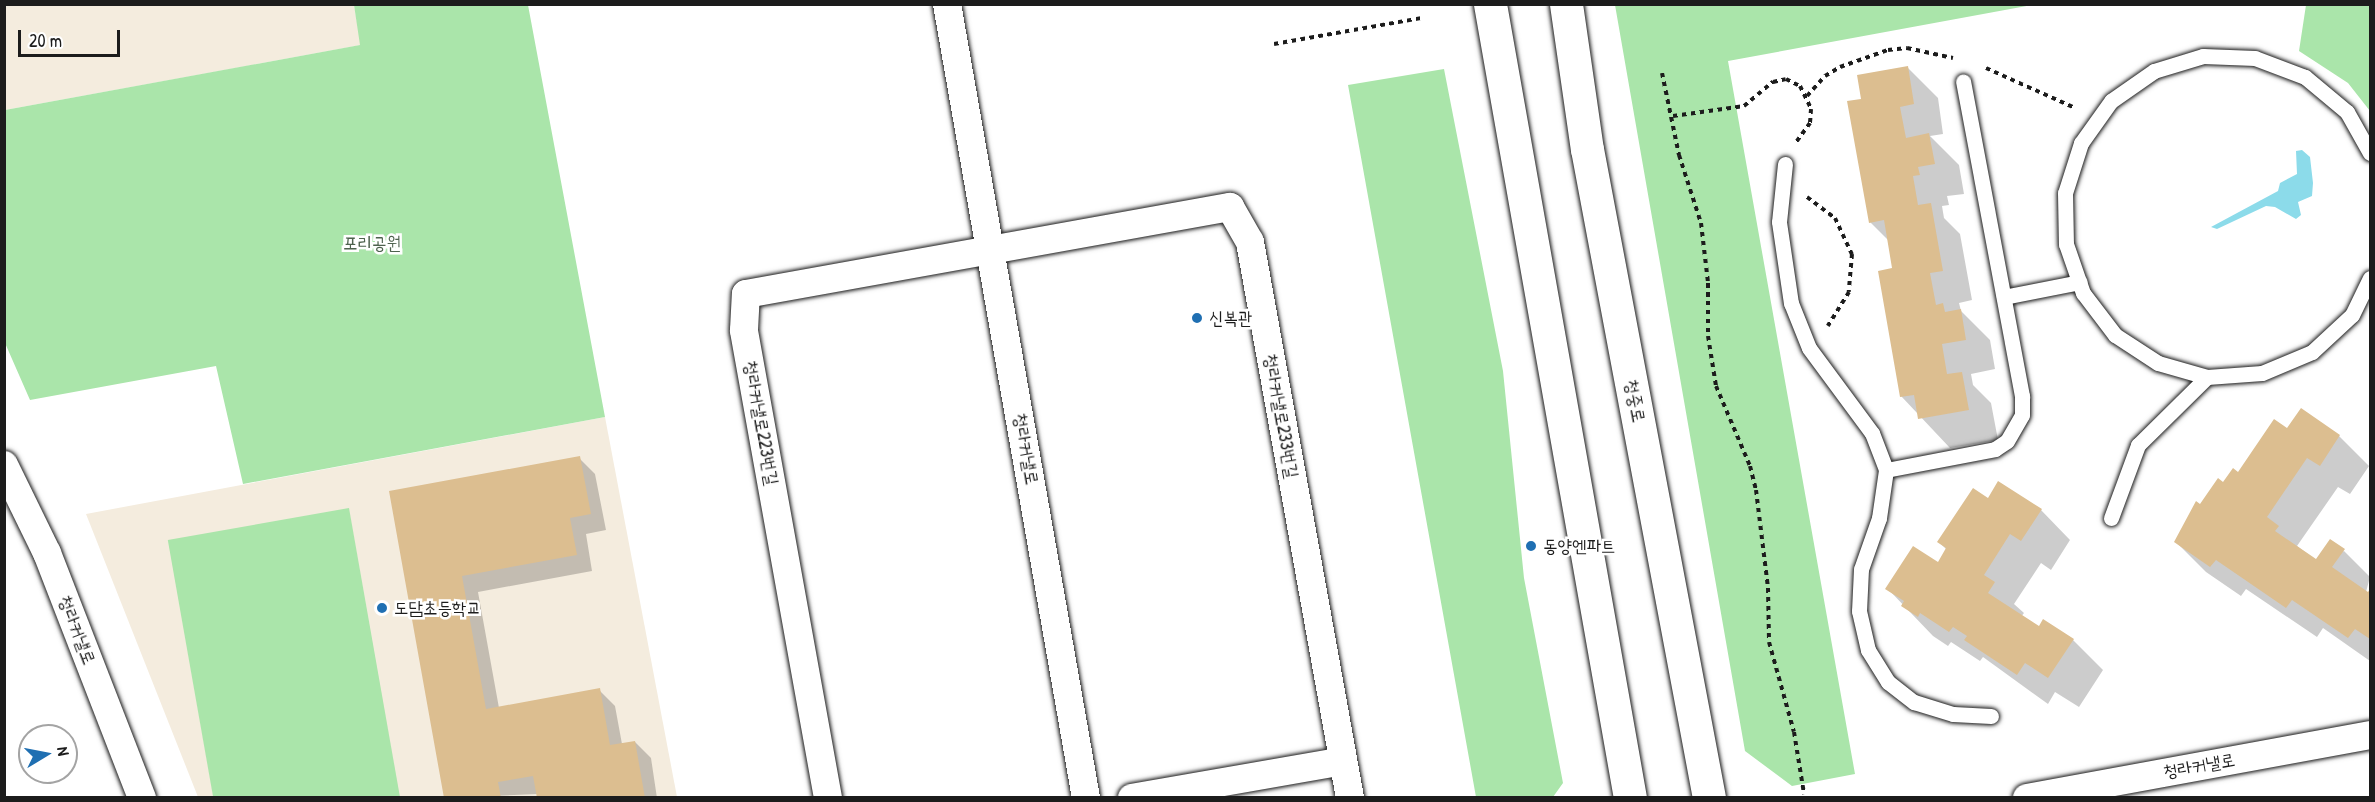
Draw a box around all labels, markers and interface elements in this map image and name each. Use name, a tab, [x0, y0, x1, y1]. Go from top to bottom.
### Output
scale bar	[21, 18, 123, 56]
text: 20 m	[29, 28, 62, 53]
park label: 포리공원	[343, 232, 401, 254]
place label: 신복관	[1209, 307, 1252, 329]
marker: 신복관	[1190, 311, 1204, 325]
street label: 청라커낼로233번길	[1259, 352, 1303, 480]
street label: 청라커낼로223번길	[739, 359, 783, 487]
street label: 청중로	[1620, 378, 1650, 424]
street label: 청라커낼로	[1009, 411, 1043, 487]
place label: 동양엔파트	[1543, 535, 1615, 557]
marker: 동양엔파트	[1524, 539, 1538, 553]
street label: 청라커낼로	[54, 592, 100, 668]
place label: 도담초등학교	[394, 597, 481, 619]
marker: 도담초등학교	[375, 601, 389, 615]
north arrow	[18, 724, 78, 784]
text: N	[52, 745, 75, 757]
street label: 청라커낼로	[2161, 749, 2237, 783]

